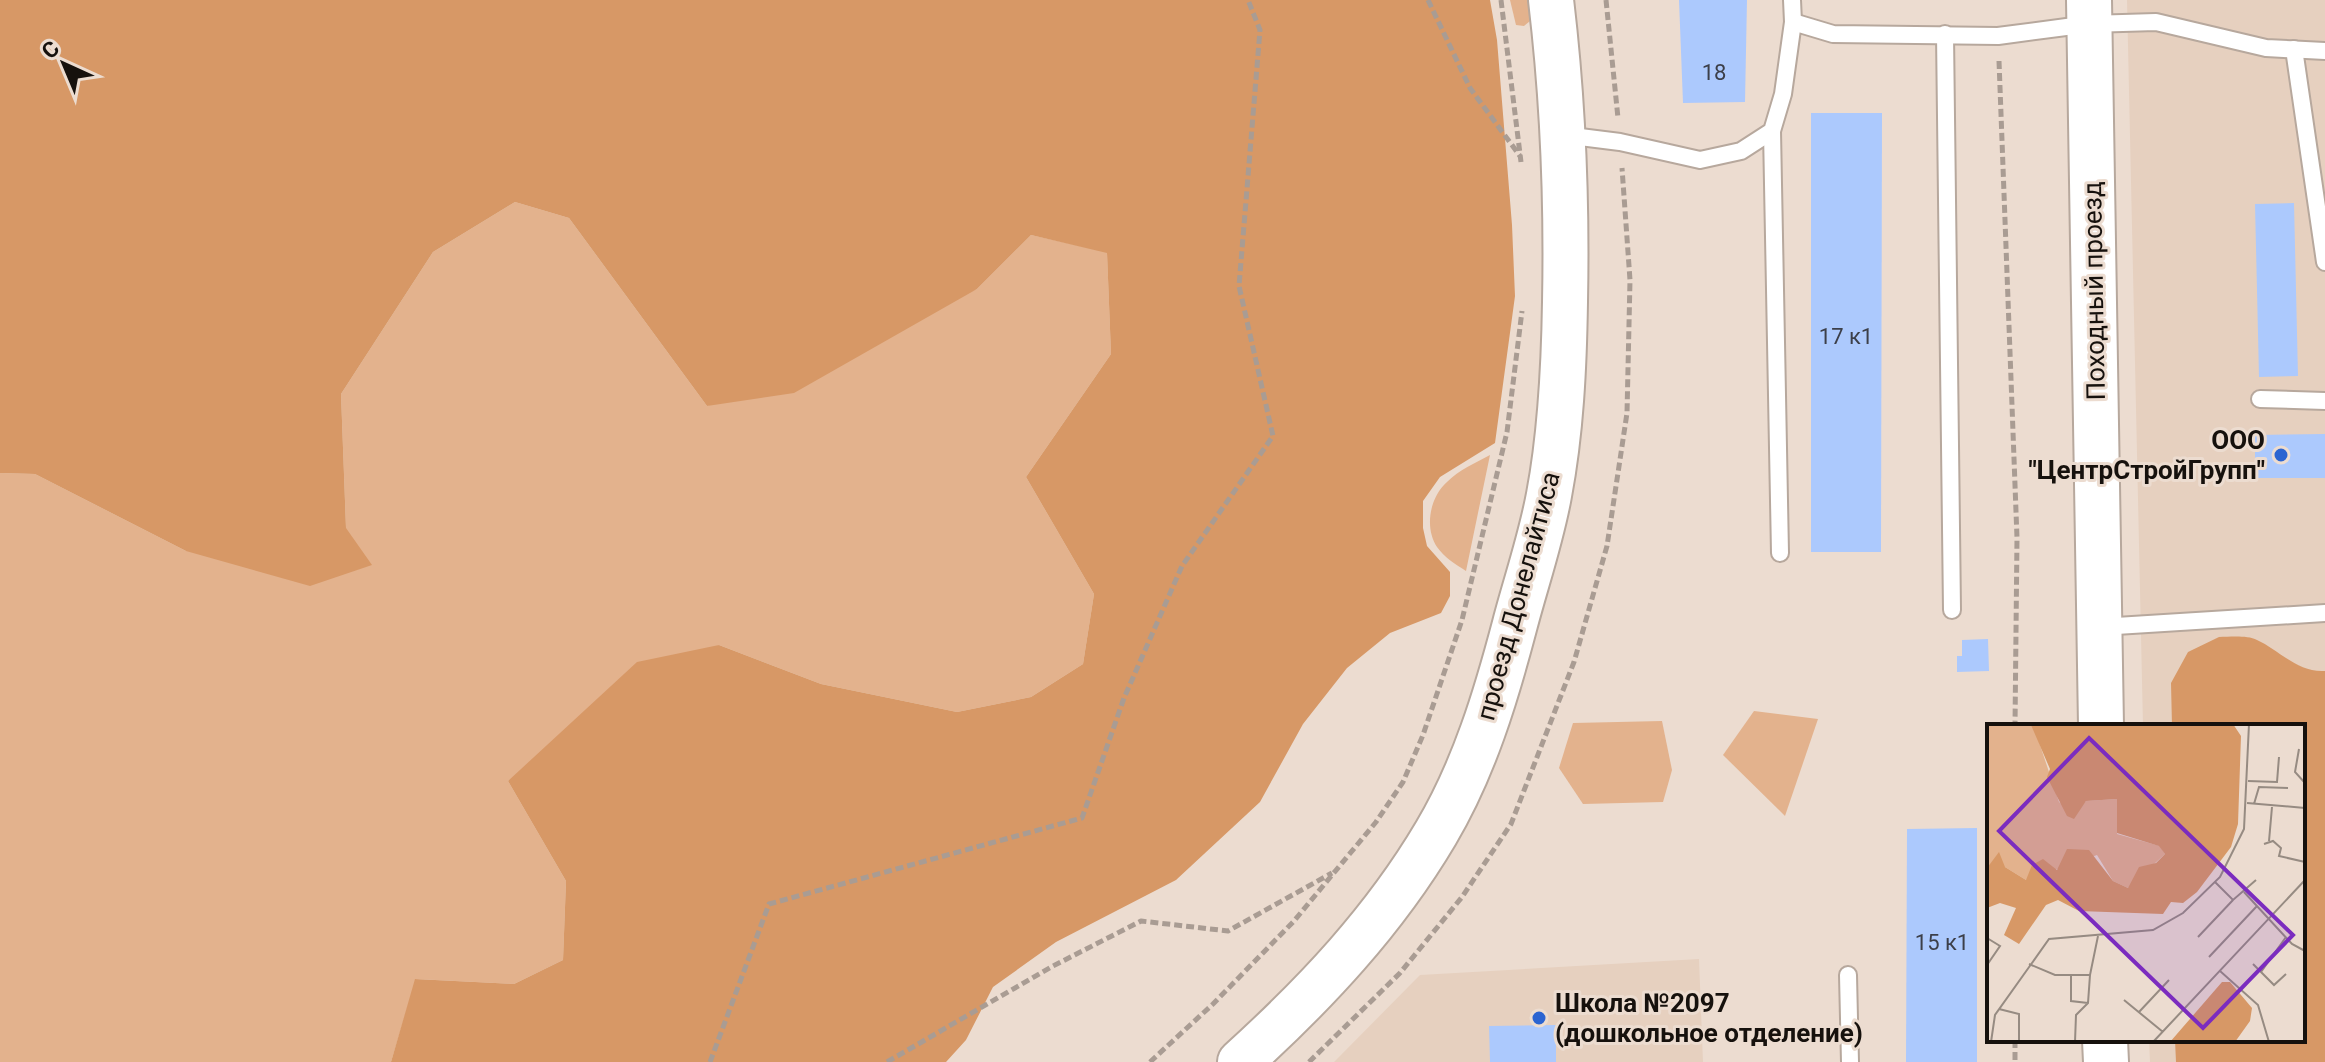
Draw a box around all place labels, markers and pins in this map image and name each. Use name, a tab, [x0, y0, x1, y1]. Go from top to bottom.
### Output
place label: ООО "ЦентрСтройГрупп"	[2029, 425, 2265, 485]
marker: ООО "ЦентрСтройГрупп"	[2272, 446, 2290, 464]
place label: Школа №2097 (дошкольное отделение)	[1555, 988, 1863, 1048]
marker: Школа №2097 (дошкольное отделение)	[1530, 1009, 1548, 1027]

